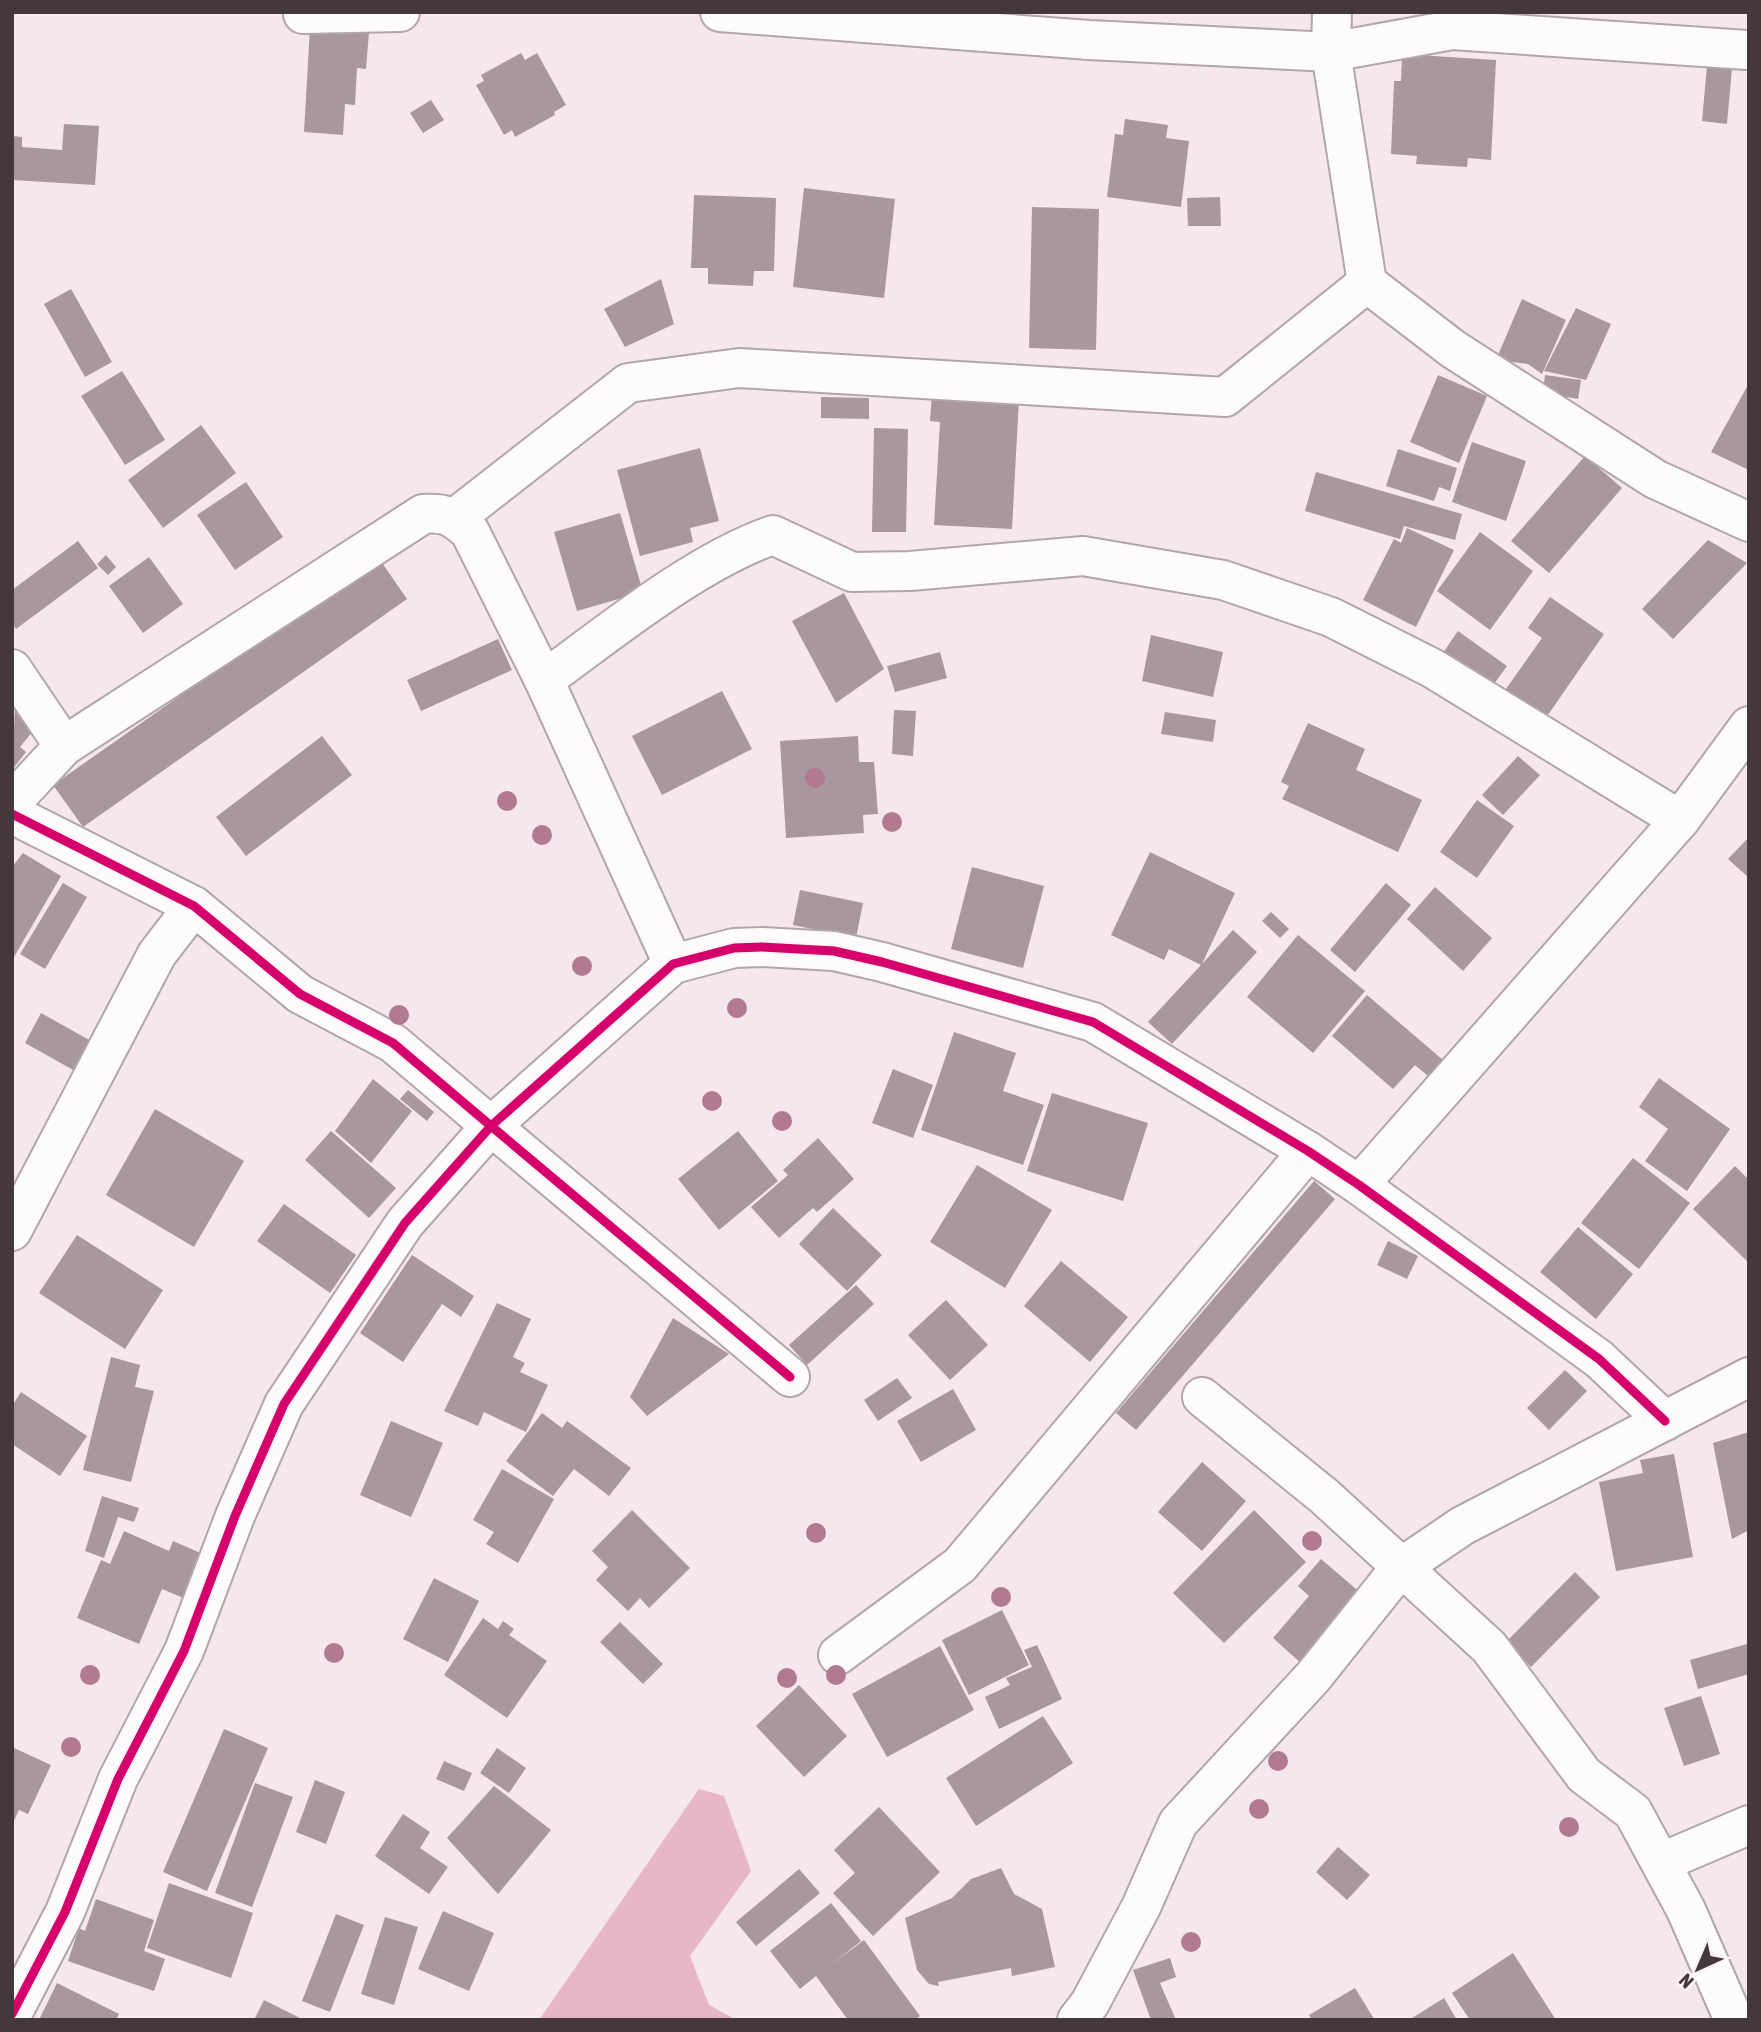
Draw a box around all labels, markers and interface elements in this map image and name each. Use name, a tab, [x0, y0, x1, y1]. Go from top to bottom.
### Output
north arrow	[1663, 1934, 1733, 2004]
text: N	[1675, 1969, 1698, 1993]

